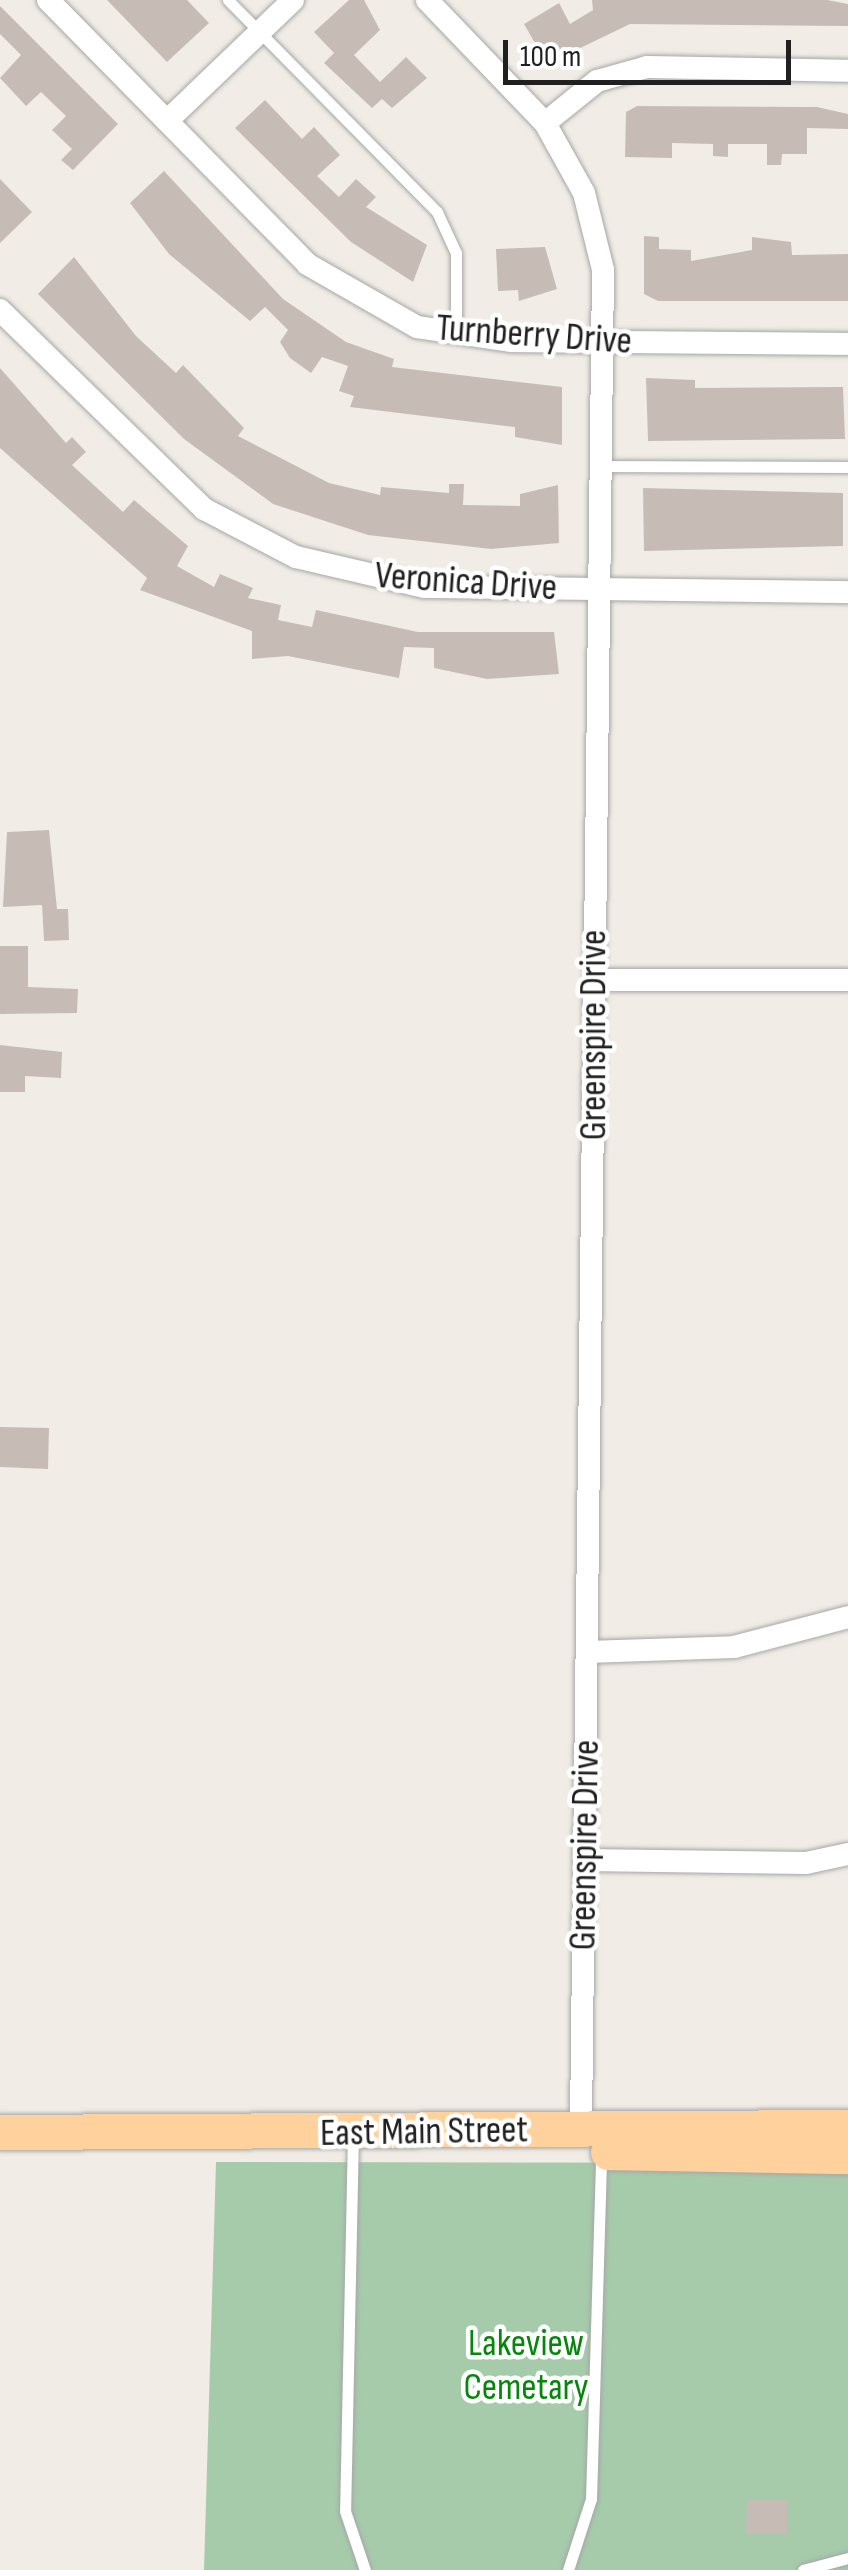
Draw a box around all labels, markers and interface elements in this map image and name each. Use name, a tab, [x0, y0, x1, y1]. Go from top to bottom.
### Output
scale bar	[508, 20, 796, 82]
text: 100 m	[520, 39, 581, 75]
street label: Turnberry Drive	[435, 305, 633, 365]
street label: Veronica Drive	[373, 553, 559, 611]
street label: Greenspire Drive	[571, 930, 617, 1140]
street label: Greenspire Drive	[560, 1739, 610, 1951]
street label: East Main Street	[320, 2107, 528, 2157]
park label: Lakeview Cemetary	[464, 2321, 588, 2410]

